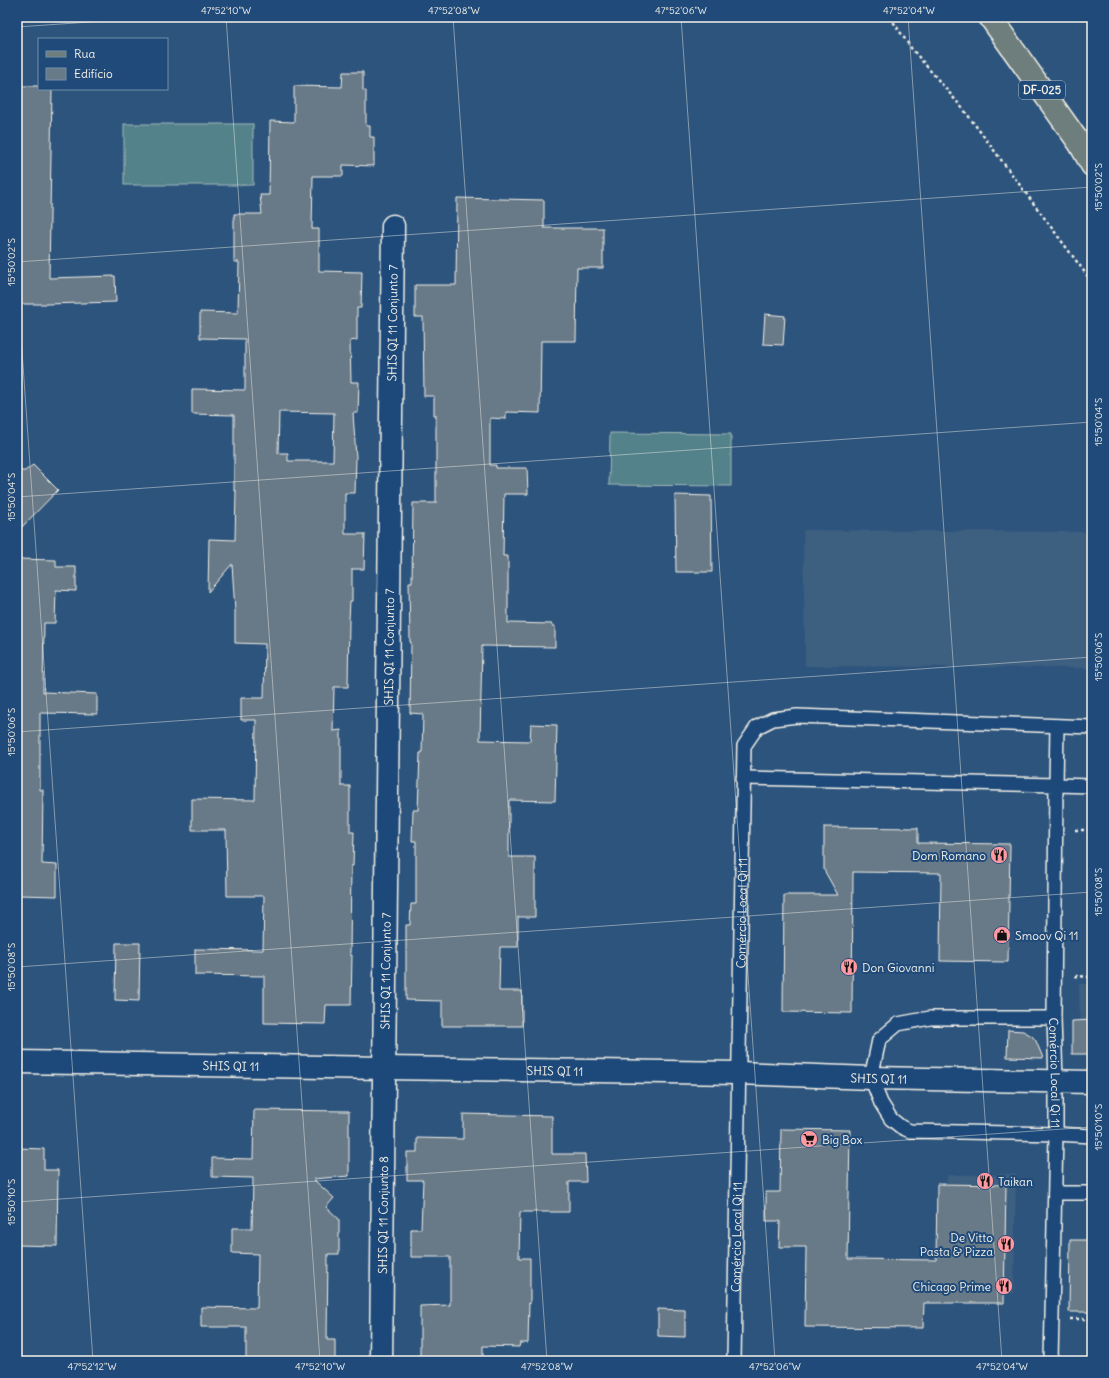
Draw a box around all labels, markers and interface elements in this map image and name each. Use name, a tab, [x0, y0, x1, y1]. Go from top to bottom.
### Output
text: 47°52'10"W	[201, 4, 251, 17]
text: 47°52'08"W	[428, 4, 480, 17]
text: 47°52'06"W	[655, 4, 707, 17]
text: 47°52'04"W	[883, 4, 935, 17]
legend	[38, 38, 168, 90]
text: Rua	[74, 46, 96, 61]
text: Edifício	[74, 66, 113, 81]
road number: DF-025	[1019, 81, 1065, 99]
text: 15°50'02"S	[1092, 162, 1105, 211]
text: 15°50'02"S	[5, 237, 18, 286]
street label: SHIS QI 11 Conjunto 7	[384, 264, 400, 382]
text: 15°50'04"S	[1092, 397, 1105, 446]
text: 15°50'04"S	[5, 472, 18, 521]
street label: SHIS QI 11 Conjunto 7	[380, 588, 397, 706]
text: 15°50'06"S	[1092, 632, 1105, 681]
text: 15°50'06"S	[5, 707, 18, 756]
restaurant icon: Dom Romano	[989, 845, 1009, 865]
place label: Dom Romano	[912, 848, 986, 863]
street label: Comércio Local Qi 11	[733, 858, 750, 968]
text: 15°50'08"S	[1092, 867, 1105, 916]
street label: SHIS QI 11 Conjunto 7	[377, 912, 393, 1030]
shop icon: Smoov Qi 11	[992, 925, 1012, 945]
place label: Smoov Qi 11	[1015, 928, 1078, 943]
text: 15°50'08"S	[5, 942, 18, 991]
restaurant icon: Don Giovanni	[839, 957, 859, 977]
place label: Don Giovanni	[862, 960, 934, 975]
street label: Comércio Local Qi 11	[1046, 1017, 1064, 1128]
street label: SHIS QI 11	[203, 1058, 259, 1073]
street label: SHIS QI 11	[527, 1063, 583, 1078]
street label: SHIS QI 11	[850, 1070, 907, 1086]
text: 15°50'10"S	[1092, 1103, 1105, 1150]
supermarket icon: Big Box	[799, 1129, 819, 1149]
place label: Big Box	[822, 1132, 863, 1147]
street label: SHIS QI 11 Conjunto 8	[374, 1156, 391, 1274]
restaurant icon: Taikan	[975, 1171, 995, 1191]
place label: Taikan	[998, 1174, 1033, 1189]
text: 15°50'10"S	[5, 1178, 18, 1225]
street label: Comércio Local Qi 11	[728, 1182, 744, 1292]
place label: De Vitto Pasta & Pizza	[920, 1230, 993, 1259]
restaurant icon: De Vitto Pasta & Pizza	[996, 1234, 1016, 1254]
restaurant icon: Chicago Prime	[994, 1276, 1014, 1296]
place label: Chicago Prime	[913, 1279, 991, 1294]
text: 47°52'12"W	[67, 1360, 117, 1373]
text: 47°52'10"W	[295, 1360, 345, 1373]
text: 47°52'08"W	[521, 1360, 573, 1373]
text: 47°52'06"W	[749, 1360, 801, 1373]
text: 47°52'04"W	[976, 1360, 1028, 1373]

